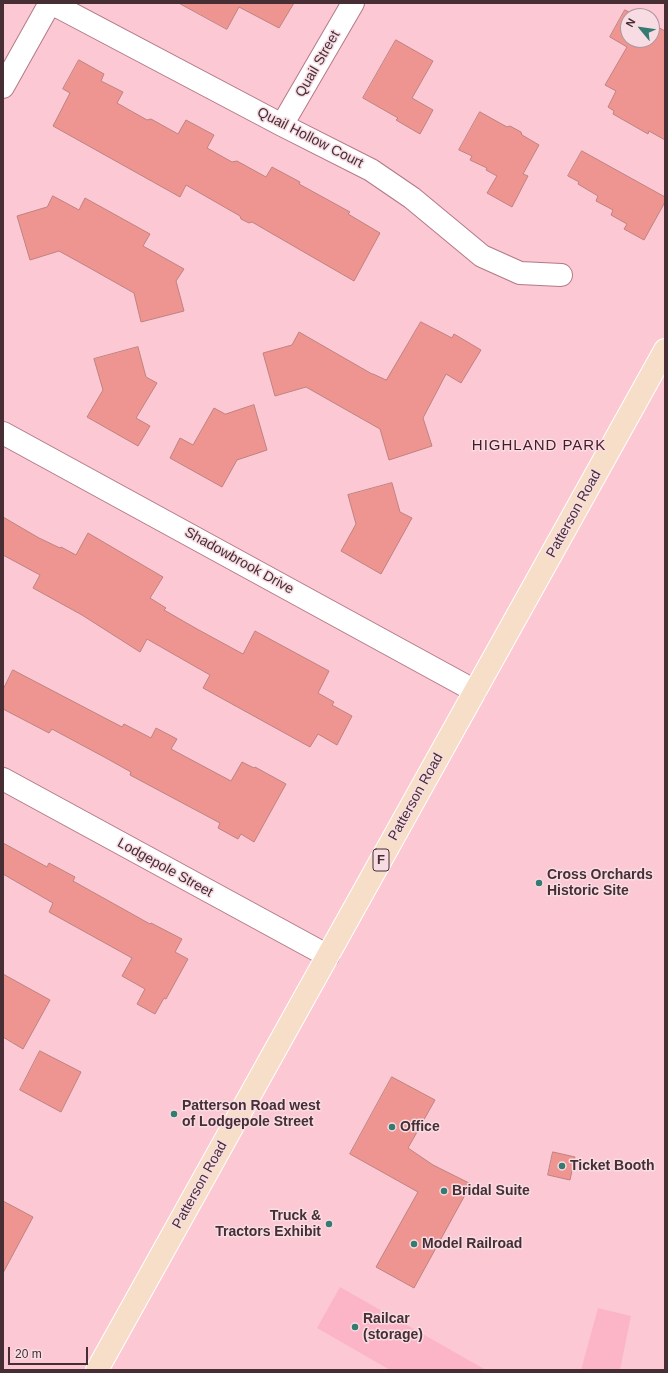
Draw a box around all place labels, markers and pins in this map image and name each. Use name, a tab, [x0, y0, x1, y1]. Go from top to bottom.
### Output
place label: Cross Orchards Historic Site	[547, 867, 653, 900]
marker: Cross Orchards Historic Site	[534, 878, 544, 888]
place label: Patterson Road west of Lodgepole Street	[182, 1098, 320, 1130]
marker: Patterson Road west of Lodgepole Street	[169, 1109, 179, 1119]
place label: Office	[400, 1119, 440, 1135]
marker: Office	[387, 1122, 397, 1132]
place label: Ticket Booth	[570, 1158, 655, 1174]
marker: Ticket Booth	[557, 1161, 567, 1171]
place label: Bridal Suite	[452, 1183, 530, 1199]
marker: Bridal Suite	[439, 1186, 449, 1196]
place label: Truck & Tractors Exhibit	[215, 1208, 321, 1240]
marker: Truck & Tractors Exhibit	[324, 1219, 334, 1229]
place label: Model Railroad	[422, 1236, 522, 1252]
marker: Model Railroad	[409, 1239, 419, 1249]
place label: Railcar (storage)	[363, 1311, 423, 1344]
marker: Railcar (storage)	[350, 1322, 360, 1332]

